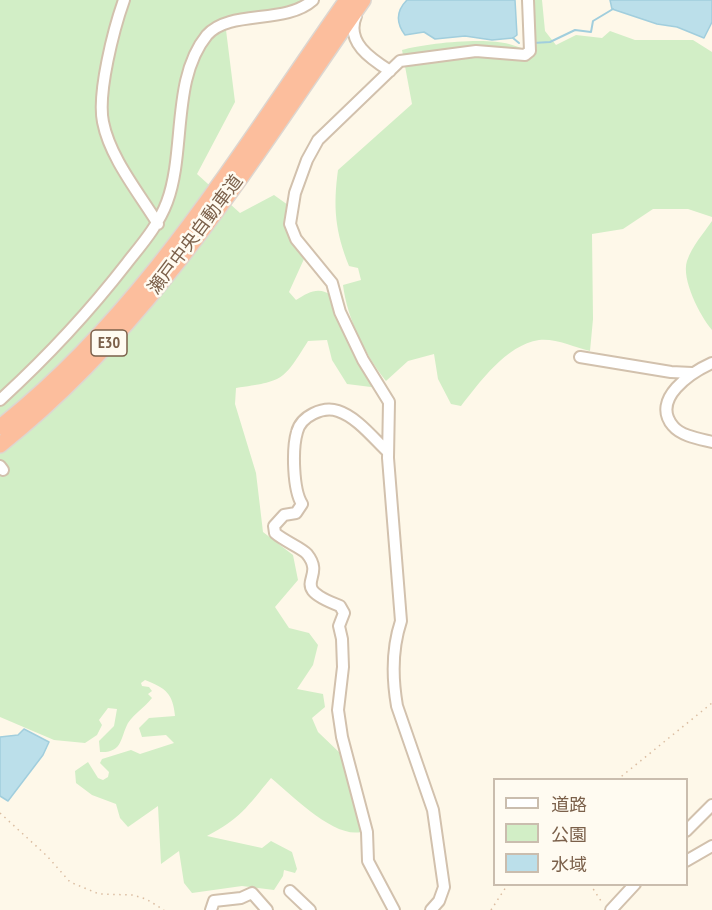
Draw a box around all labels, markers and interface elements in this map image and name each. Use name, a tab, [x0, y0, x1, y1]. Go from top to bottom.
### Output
street label: 瀬戸中央自動車道	[144, 171, 248, 299]
road number: E30	[91, 330, 127, 356]
legend	[493, 778, 688, 886]
text: 道路	[551, 793, 587, 816]
text: 公園	[551, 823, 587, 846]
text: 水域	[551, 853, 587, 876]

